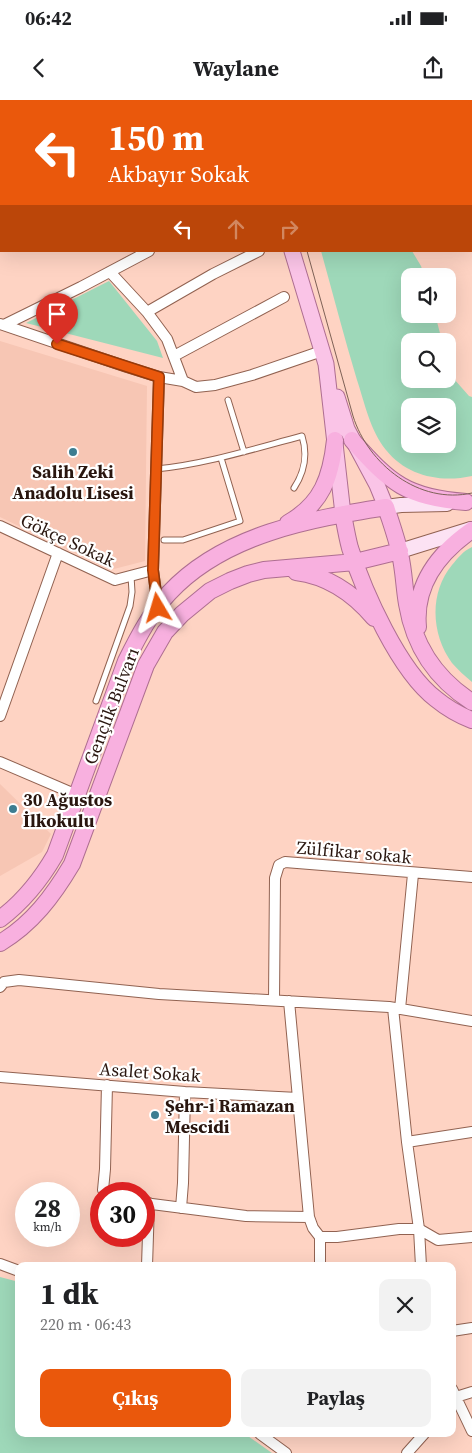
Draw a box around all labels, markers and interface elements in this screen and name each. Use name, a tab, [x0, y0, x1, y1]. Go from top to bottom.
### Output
text: 06:42	[25, 5, 72, 31]
text: Waylane	[193, 53, 279, 83]
icon: back	[25, 54, 53, 82]
icon: share	[419, 54, 447, 82]
text: 150 m	[108, 114, 204, 162]
icon: left	[25, 120, 90, 185]
text: Akbayır Sokak	[108, 159, 249, 189]
icon: left	[169, 215, 197, 243]
icon: ahead	[222, 215, 250, 243]
icon: right	[275, 215, 303, 243]
map controls	[401, 268, 456, 453]
button: sound	[401, 268, 456, 323]
pin	[36, 293, 78, 344]
icon: arrive	[43, 300, 71, 328]
button: search	[401, 333, 456, 388]
button: layers	[401, 398, 456, 453]
marker: Salih Zeki Anadolu Lisesi	[67, 446, 79, 458]
place label: Salih Zeki Anadolu Lisesi	[12, 459, 134, 505]
street label: Gökçe Sokak	[17, 507, 119, 573]
position arrow	[131, 581, 183, 633]
street label: Gençlik Bulvarı	[77, 644, 145, 768]
place label: 30 Ağustos İlkokulu	[23, 787, 112, 833]
marker: 30 Ağustos İlkokulu	[7, 803, 19, 815]
street label: Zülfikar sokak	[296, 835, 413, 869]
street label: Asalet Sokak	[99, 1056, 202, 1088]
place label: Şehr-i Ramazan Mescidi	[165, 1093, 295, 1139]
marker: Şehr-i Ramazan Mescidi	[149, 1109, 161, 1121]
speed limit sign: 30	[90, 1182, 155, 1247]
text: 28	[34, 1191, 61, 1225]
text: km/h	[33, 1219, 62, 1235]
text: 1 dk	[40, 1273, 98, 1314]
button: close	[379, 1279, 431, 1331]
text: 220 m · 06:43	[40, 1313, 131, 1335]
button: Çıkış	[40, 1369, 231, 1427]
button: Paylaş	[241, 1369, 431, 1427]

